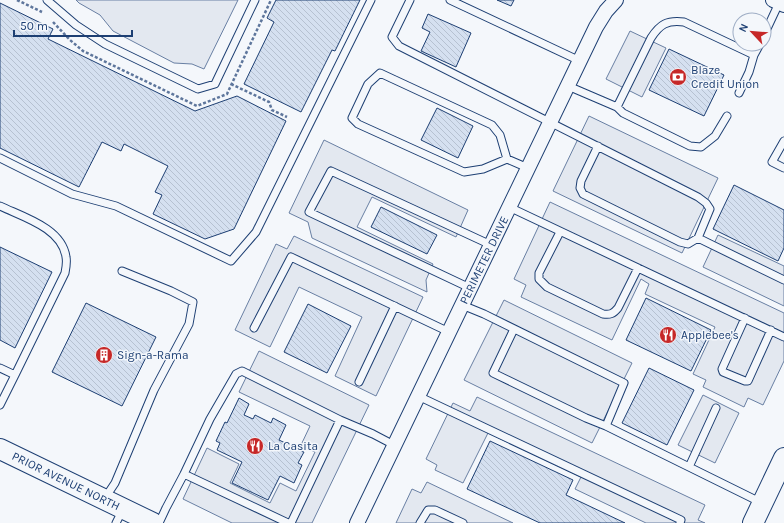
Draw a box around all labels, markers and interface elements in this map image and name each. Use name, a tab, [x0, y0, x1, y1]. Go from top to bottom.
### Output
scale bar	[14, 12, 132, 38]
north arrow	[732, 12, 772, 52]
text: 50 m	[20, 19, 48, 33]
text: N	[736, 21, 751, 34]
place label: Blaze Credit Union	[691, 63, 759, 91]
bank icon: Blaze Credit Union	[668, 67, 688, 87]
street label: PERIMETER DRIVE	[457, 214, 511, 306]
restaurant icon: Applebee's	[658, 325, 678, 345]
place label: Applebee's	[681, 328, 739, 342]
building icon: Sign-a-Rama	[94, 345, 114, 365]
place label: Sign-a-Rama	[117, 348, 189, 362]
restaurant icon: La Casita	[245, 436, 265, 456]
place label: La Casita	[268, 439, 318, 453]
street label: PRIOR AVENUE NORTH	[10, 449, 122, 513]

